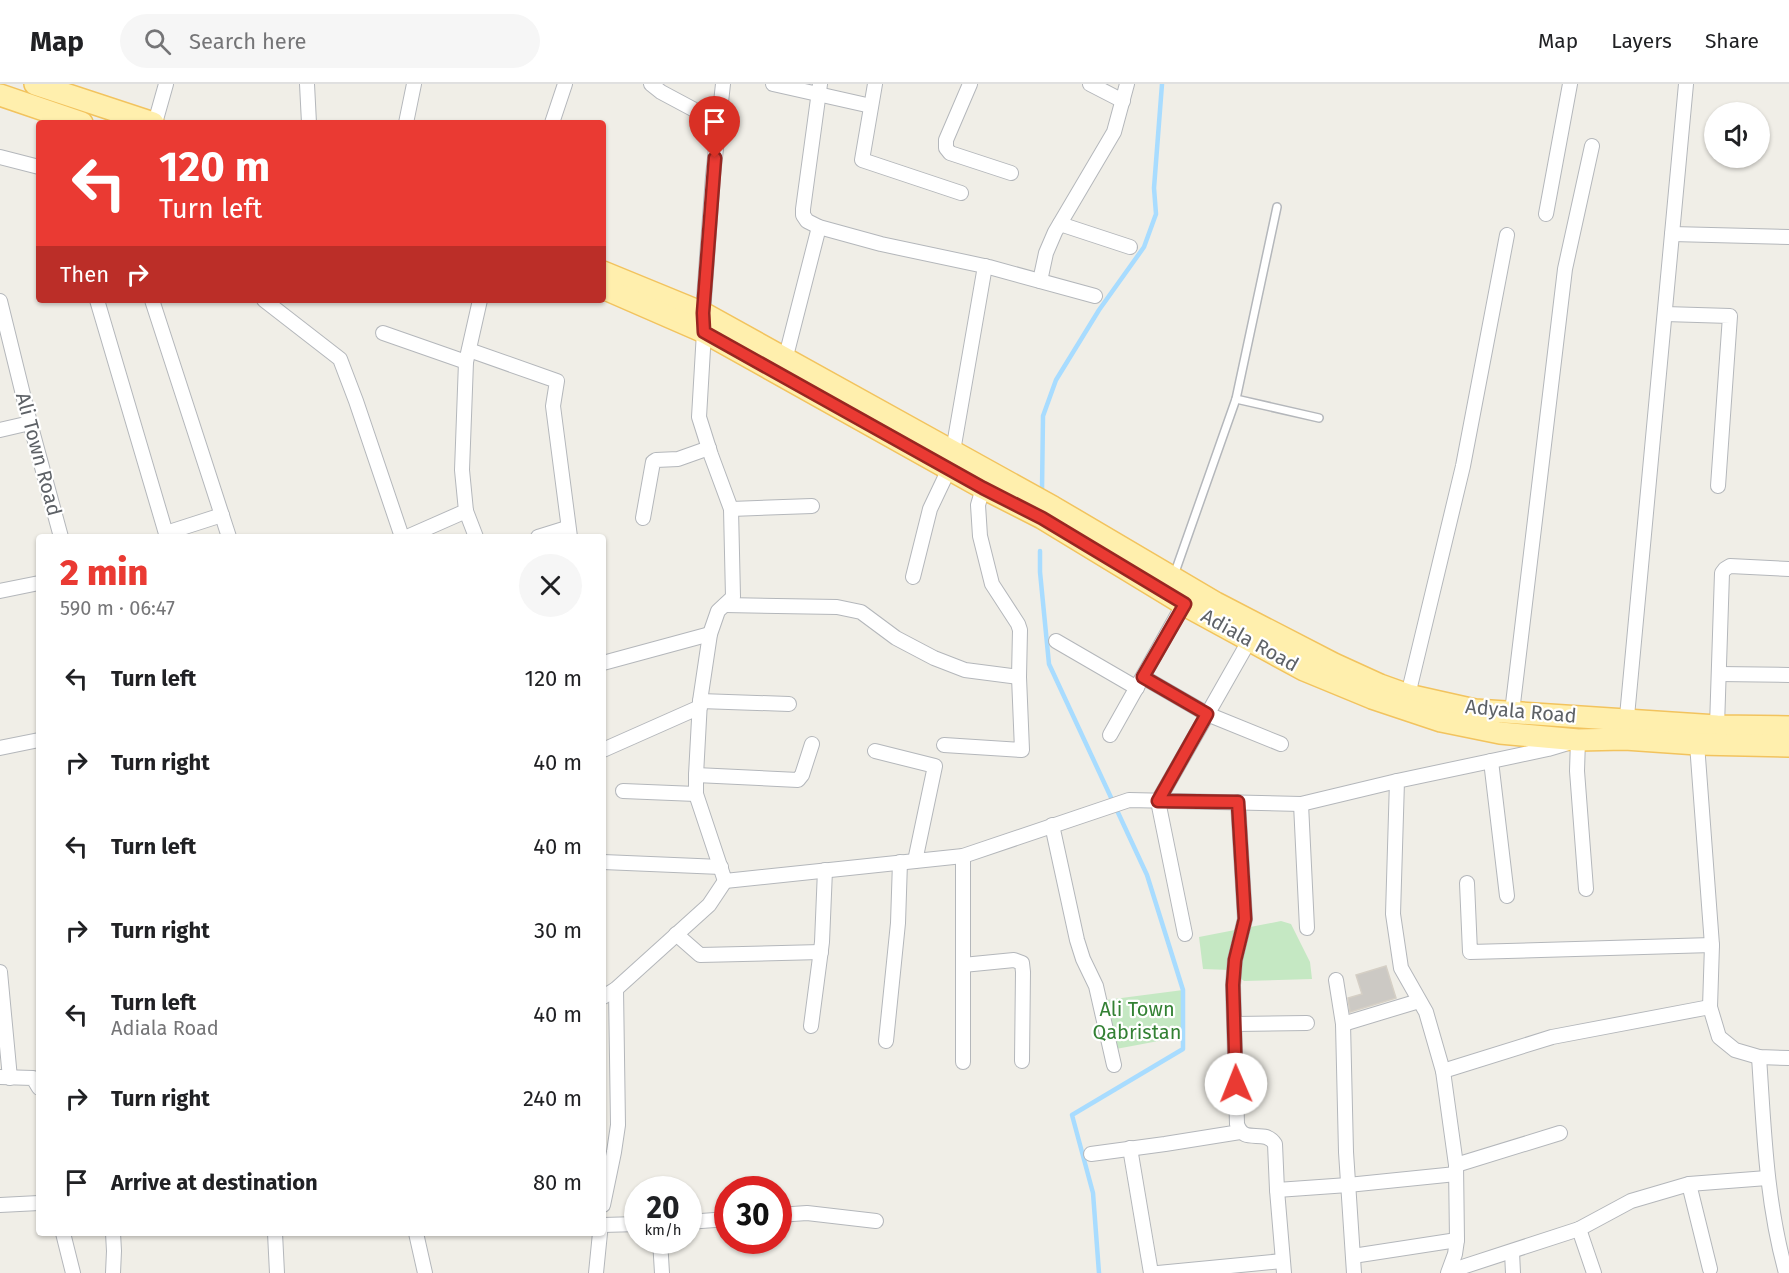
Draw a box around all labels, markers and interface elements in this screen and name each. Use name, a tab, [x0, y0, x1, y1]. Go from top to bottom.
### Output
search box	[120, 14, 540, 68]
text: Map	[30, 25, 84, 58]
icon: search	[141, 25, 174, 58]
text: Search here	[189, 28, 307, 55]
text: Map	[1538, 28, 1578, 54]
text: Layers	[1611, 28, 1672, 54]
text: Share	[1705, 28, 1759, 54]
pin	[689, 96, 740, 158]
map controls	[1704, 102, 1770, 168]
button: sound	[1704, 102, 1770, 168]
icon: arrive	[698, 105, 731, 138]
text: 120 m	[159, 142, 270, 192]
icon: left	[60, 144, 138, 222]
text: Turn left	[159, 193, 262, 225]
icon: right	[121, 258, 154, 291]
text: Then	[60, 261, 109, 288]
street label: Ali Town Road	[11, 390, 67, 518]
text: 2 min	[60, 551, 148, 595]
button: close	[519, 554, 582, 617]
text: 590 m · 06:47	[60, 596, 175, 620]
street label: Adiala Road	[1197, 603, 1303, 677]
icon: left	[60, 662, 93, 695]
text: Turn left	[111, 665, 196, 692]
text: 120 m	[525, 665, 582, 692]
street label: Adyala Road	[1464, 694, 1578, 728]
icon: right	[60, 746, 93, 779]
text: Turn right	[111, 749, 210, 776]
text: 40 m	[533, 749, 582, 776]
icon: left	[60, 830, 93, 863]
text: Turn left	[111, 833, 196, 860]
text: 40 m	[533, 833, 582, 860]
icon: right	[60, 914, 93, 947]
text: Turn right	[111, 917, 210, 944]
text: 30 m	[534, 917, 582, 944]
text: Turn left	[111, 989, 196, 1016]
park label: Ali Town Qabristan	[1093, 997, 1181, 1044]
icon: left	[60, 998, 93, 1031]
text: 40 m	[533, 1001, 582, 1028]
text: Adiala Road	[111, 1016, 219, 1040]
position arrow	[1204, 1052, 1268, 1116]
icon: right	[60, 1082, 93, 1115]
text: Turn right	[111, 1085, 210, 1112]
text: 240 m	[523, 1085, 582, 1112]
icon: arrive	[60, 1166, 93, 1199]
text: Arrive at destination	[111, 1169, 318, 1196]
text: 80 m	[533, 1169, 582, 1196]
speed limit sign: 30	[714, 1176, 792, 1254]
text: 20	[646, 1190, 680, 1226]
text: km/h	[644, 1221, 682, 1239]

